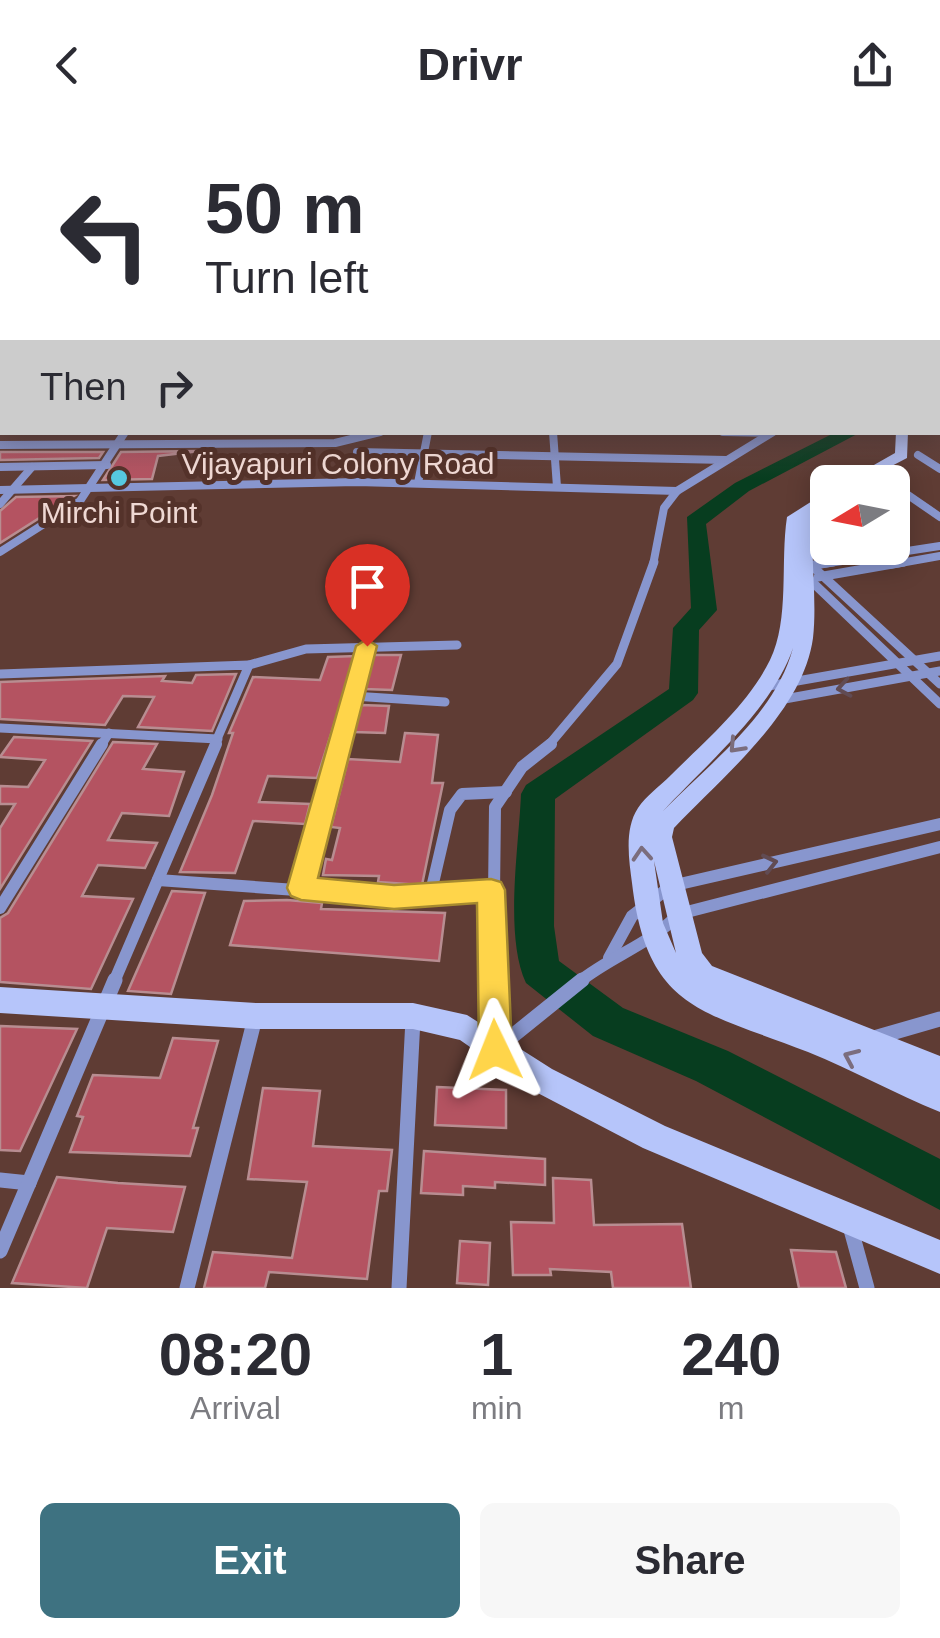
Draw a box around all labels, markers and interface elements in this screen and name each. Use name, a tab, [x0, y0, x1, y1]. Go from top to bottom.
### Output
icon: back	[40, 38, 95, 93]
icon: share	[845, 38, 900, 93]
text: Drivr	[417, 39, 523, 90]
icon: left	[40, 170, 170, 300]
text: 50 m	[205, 170, 365, 248]
text: Turn left	[205, 252, 368, 303]
icon: right	[147, 360, 202, 415]
text: Then	[40, 366, 127, 408]
street label: Vijayapuri Colony Road	[182, 447, 494, 480]
north arrow	[810, 465, 910, 565]
map controls	[810, 465, 910, 565]
marker: Mirchi Point	[108, 467, 130, 489]
place label: Mirchi Point	[41, 496, 198, 529]
pin	[325, 544, 410, 647]
icon: arrive	[340, 559, 395, 614]
one-way arrow	[836, 677, 852, 698]
one-way arrow	[730, 734, 748, 753]
one-way arrow	[631, 846, 653, 862]
one-way arrow	[761, 854, 778, 875]
position arrow	[443, 998, 547, 1102]
one-way arrow	[843, 1049, 861, 1069]
text: 08:20	[159, 1321, 312, 1388]
text: 1	[480, 1321, 513, 1388]
text: 240	[681, 1321, 781, 1388]
text: Arrival	[190, 1390, 281, 1426]
text: min	[471, 1390, 522, 1426]
text: m	[718, 1390, 745, 1426]
button: Exit	[40, 1503, 460, 1618]
button: Share	[480, 1503, 900, 1618]

